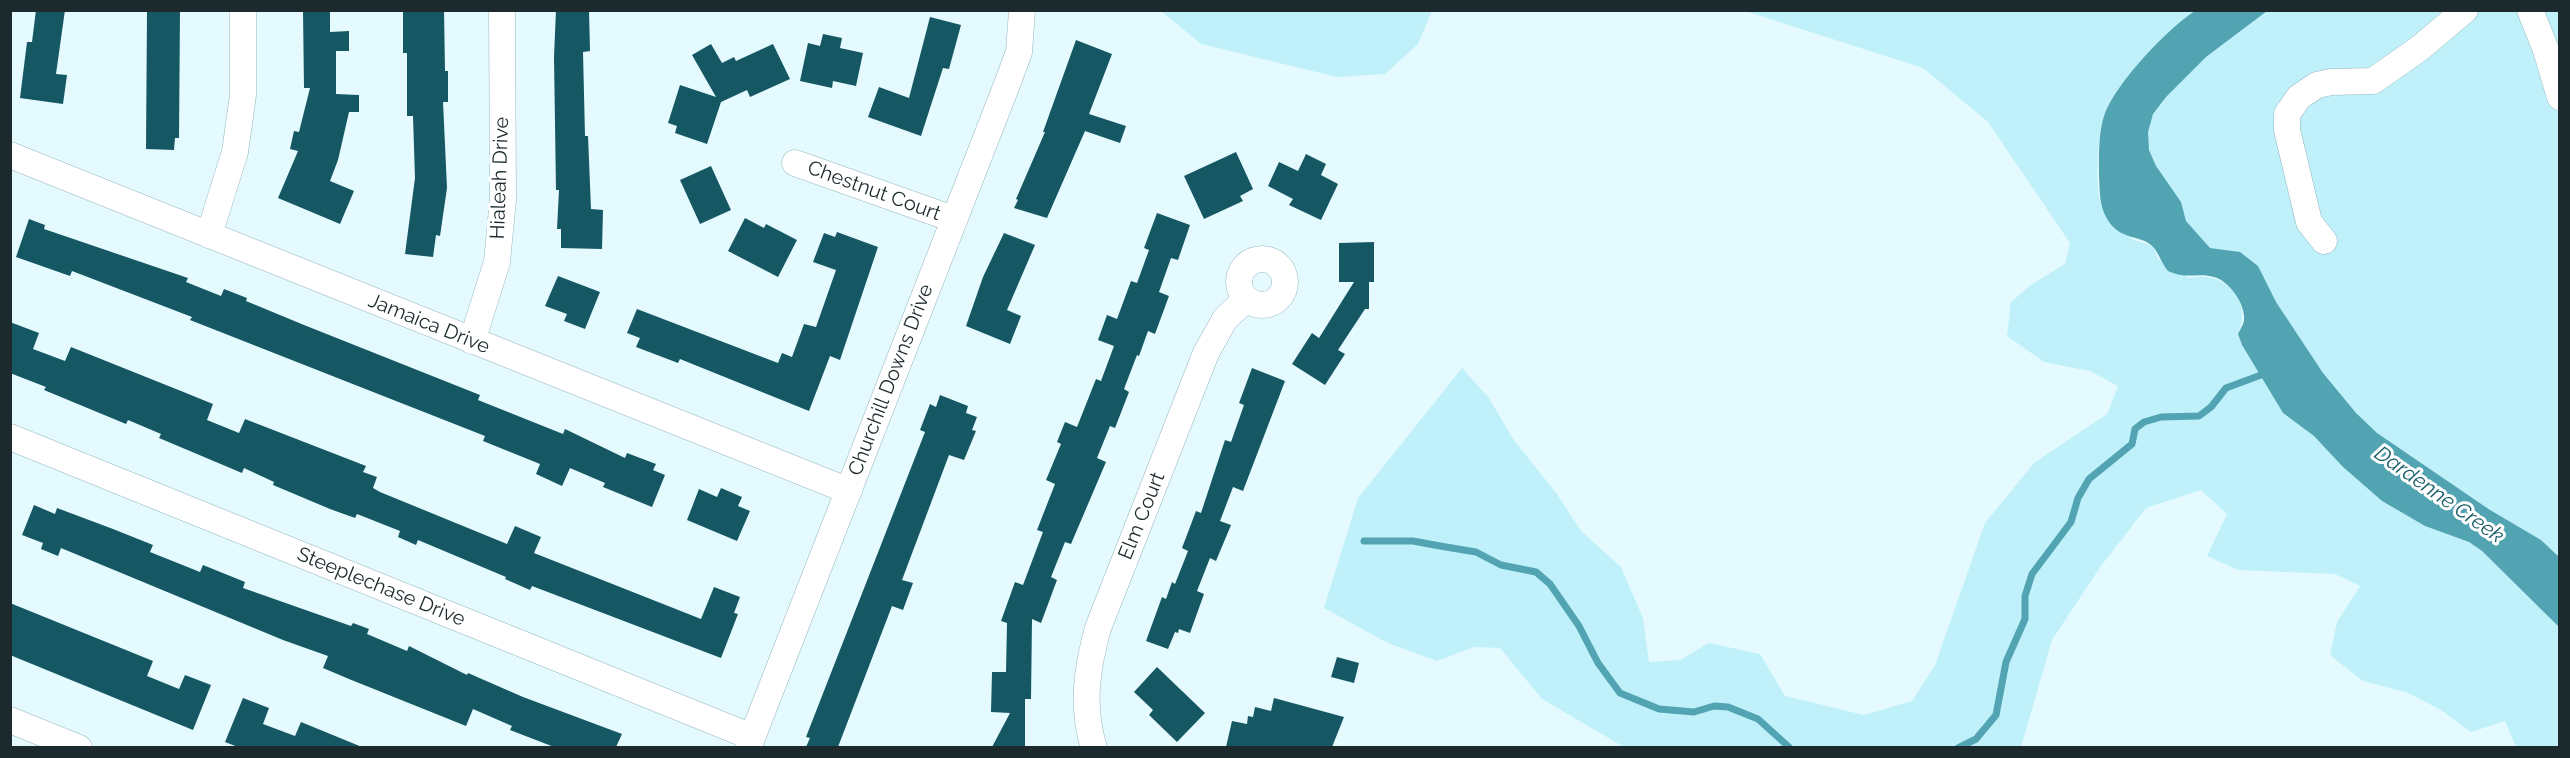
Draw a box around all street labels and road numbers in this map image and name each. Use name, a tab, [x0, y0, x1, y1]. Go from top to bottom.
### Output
street label: Hialeah Drive	[486, 116, 514, 240]
street label: Chestnut Court	[804, 156, 944, 226]
street label: Churchill Downs Drive	[843, 281, 939, 479]
street label: Jamaica Drive	[365, 289, 493, 359]
street label: Elm Court	[1114, 469, 1170, 563]
street label: Steeplechase Drive	[293, 542, 469, 632]

